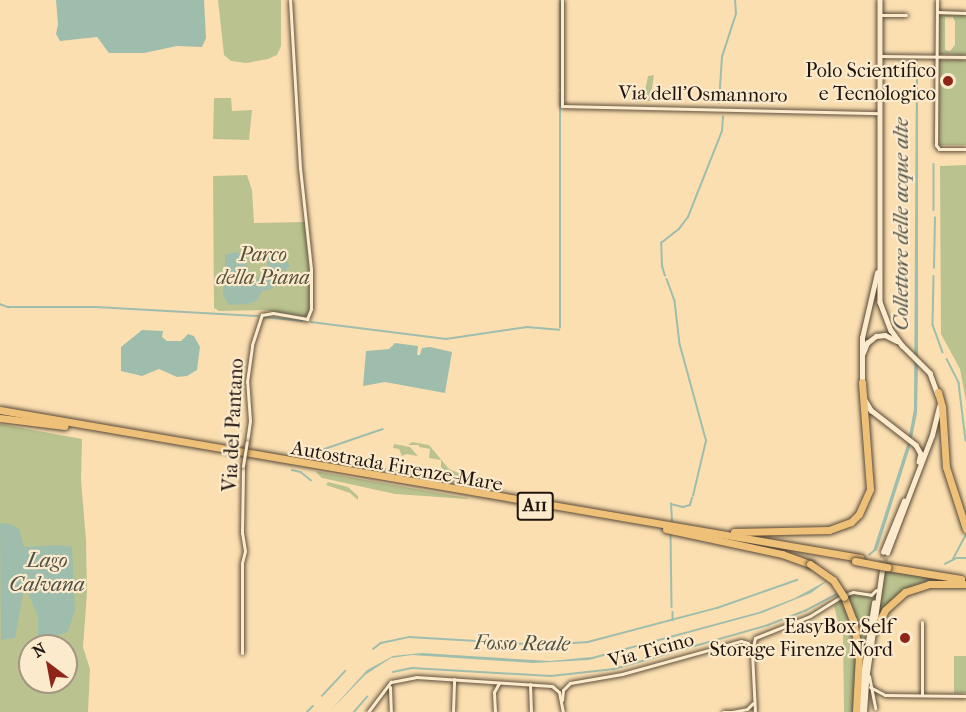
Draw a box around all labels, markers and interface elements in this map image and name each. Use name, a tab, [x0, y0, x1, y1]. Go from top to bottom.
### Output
place label: Polo Scientifico e Tecnologico	[805, 58, 936, 105]
marker: Polo Scientifico e Tecnologico	[941, 74, 955, 88]
street label: Via dell'Osmannoro	[618, 81, 788, 107]
water label: Collettore delle acque alte	[888, 118, 914, 330]
park label: Parco della Piana	[216, 243, 310, 290]
street label: Via del Pantano	[218, 358, 248, 492]
street label: Autostrada Firenze-Mare	[289, 436, 505, 496]
road number: A11	[516, 491, 554, 521]
water label: Lago Calvana	[9, 547, 85, 597]
place label: EasyBox Self Storage Firenze Nord	[709, 614, 893, 661]
street label: Via Ticino	[606, 627, 696, 673]
water label: Fosso Reale	[474, 630, 570, 656]
marker: EasyBox Self Storage Firenze Nord	[898, 631, 912, 645]
north arrow	[18, 634, 78, 694]
text: N	[29, 639, 49, 661]

